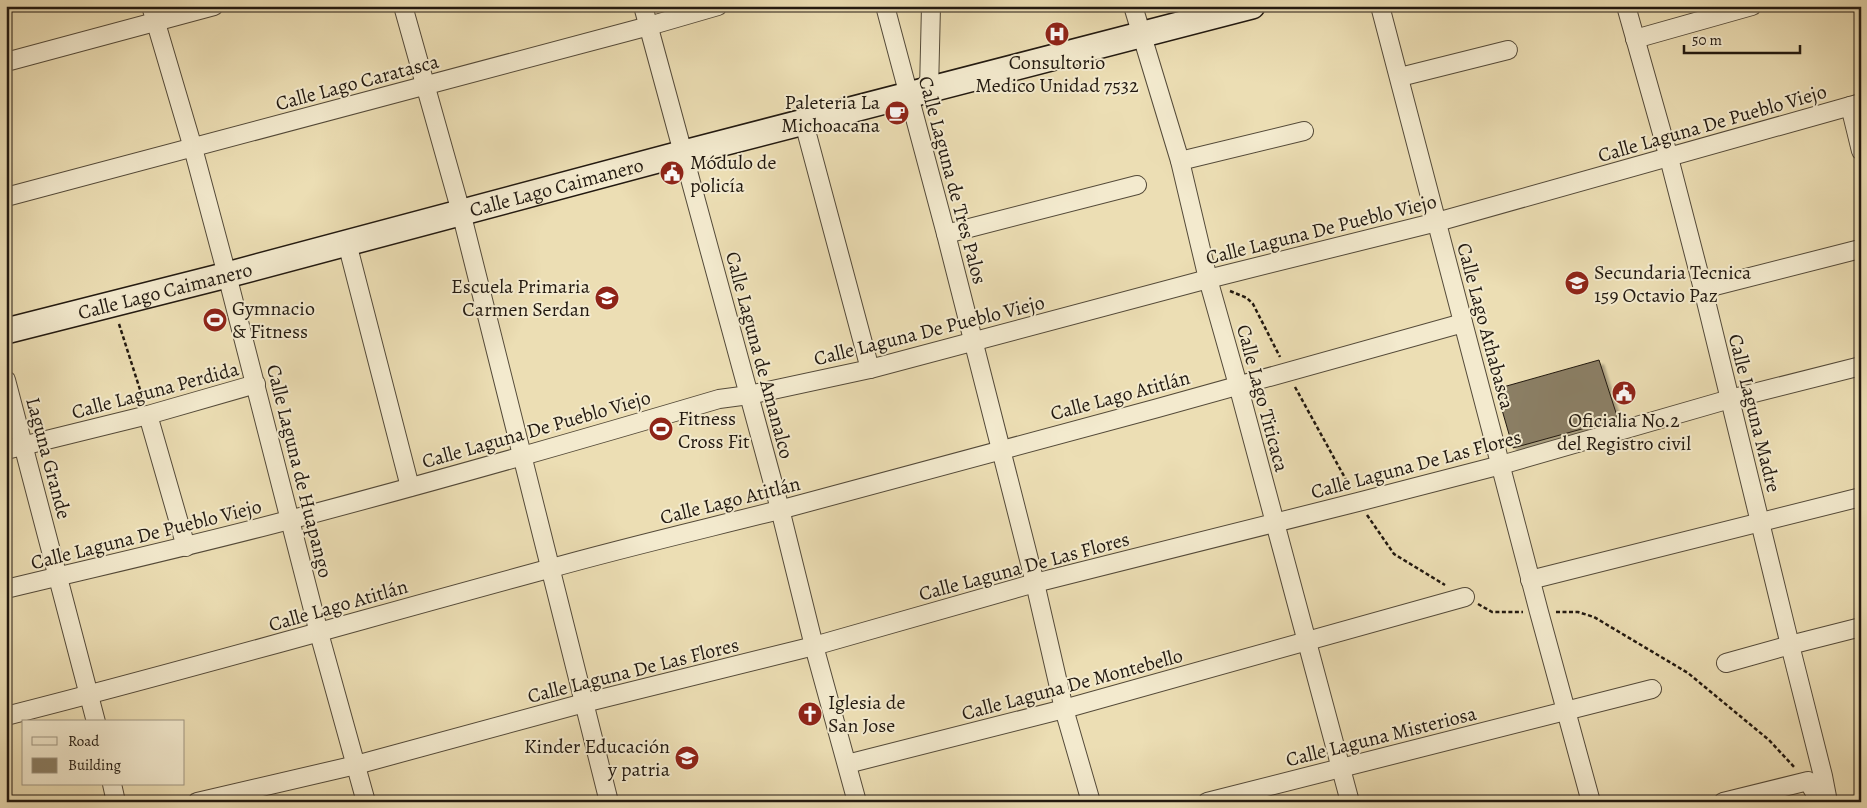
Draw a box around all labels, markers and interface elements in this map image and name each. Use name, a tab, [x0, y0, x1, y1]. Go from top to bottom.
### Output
hospital icon: Consultorio Medico Unidad 7532	[1044, 21, 1070, 47]
scale bar	[1684, 22, 1801, 54]
text: 50 m	[1692, 30, 1722, 50]
street label: Calle Lago Caratasca	[272, 48, 442, 117]
place label: Consultorio Medico Unidad 7532	[975, 49, 1139, 99]
street label: Calle Laguna de Tres Palos	[912, 73, 993, 287]
street label: Calle Laguna De Pueblo Viejo	[1595, 78, 1830, 169]
place label: Paleteria La Michoacana	[781, 89, 881, 139]
cafe icon: Paleteria La Michoacana	[884, 100, 910, 126]
place label: Módulo de policía	[690, 149, 777, 199]
street label: Calle Lago Caimanero	[467, 151, 647, 224]
public building icon: Módulo de policía	[659, 160, 685, 186]
street label: Calle Laguna De Pueblo Viejo	[1203, 188, 1439, 271]
street label: Calle Lago Athabasca	[1450, 240, 1521, 413]
street label: Calle Laguna de Amanalco	[719, 249, 800, 462]
street label: Calle Lago Caimanero	[75, 256, 255, 326]
place label: Secundaria Tecnica 159 Octavio Paz	[1594, 259, 1752, 309]
school or university icon: Secundaria Tecnica 159 Octavio Paz	[1564, 270, 1590, 296]
place label: Escuela Primaria Carmen Serdan	[451, 273, 591, 323]
school or university icon: Escuela Primaria Carmen Serdan	[594, 285, 620, 311]
street label: Calle Laguna De Pueblo Viejo	[811, 289, 1047, 372]
place label: Gymnacio & Fitness	[232, 295, 315, 345]
sports icon: Gymnacio & Fitness	[202, 307, 228, 333]
street label: Calle Lago Titicaca	[1230, 322, 1295, 475]
street label: Calle Laguna Madre	[1722, 331, 1787, 495]
street label: Calle Laguna Perdida	[69, 355, 242, 426]
street label: Calle Laguna de Huapango	[260, 362, 339, 581]
street label: Calle Lago Atitlán	[1047, 364, 1193, 427]
public building icon: Oficialia No.2 del Registro civil	[1611, 380, 1637, 406]
street label: Calle Laguna De Pueblo Viejo	[419, 384, 654, 475]
street label: Laguna Grande	[19, 394, 78, 522]
place label: Fitness Cross Fit	[678, 405, 750, 455]
place label: Oficialia No.2 del Registro civil	[1557, 407, 1691, 457]
sports icon: Fitness Cross Fit	[648, 416, 674, 442]
street label: Calle Laguna De Las Flores	[1308, 423, 1524, 506]
street label: Calle Lago Atitlán	[657, 470, 803, 531]
street label: Calle Laguna De Pueblo Viejo	[28, 493, 264, 576]
street label: Calle Laguna De Las Flores	[916, 525, 1132, 608]
street label: Calle Lago Atitlán	[265, 573, 411, 638]
street label: Calle Laguna De Las Flores	[525, 631, 742, 710]
street label: Calle Laguna De Montebello	[959, 642, 1186, 727]
place label: Iglesia de San Jose	[828, 689, 905, 739]
street label: Calle Laguna Misteriosa	[1283, 700, 1480, 773]
church icon: Iglesia de San Jose	[797, 701, 823, 727]
legend	[22, 720, 185, 786]
text: Road	[68, 731, 100, 751]
place label: Kinder Educación y patria	[524, 733, 671, 783]
school or university icon: Kinder Educación y patria	[674, 745, 700, 771]
text: Building	[68, 755, 121, 775]

